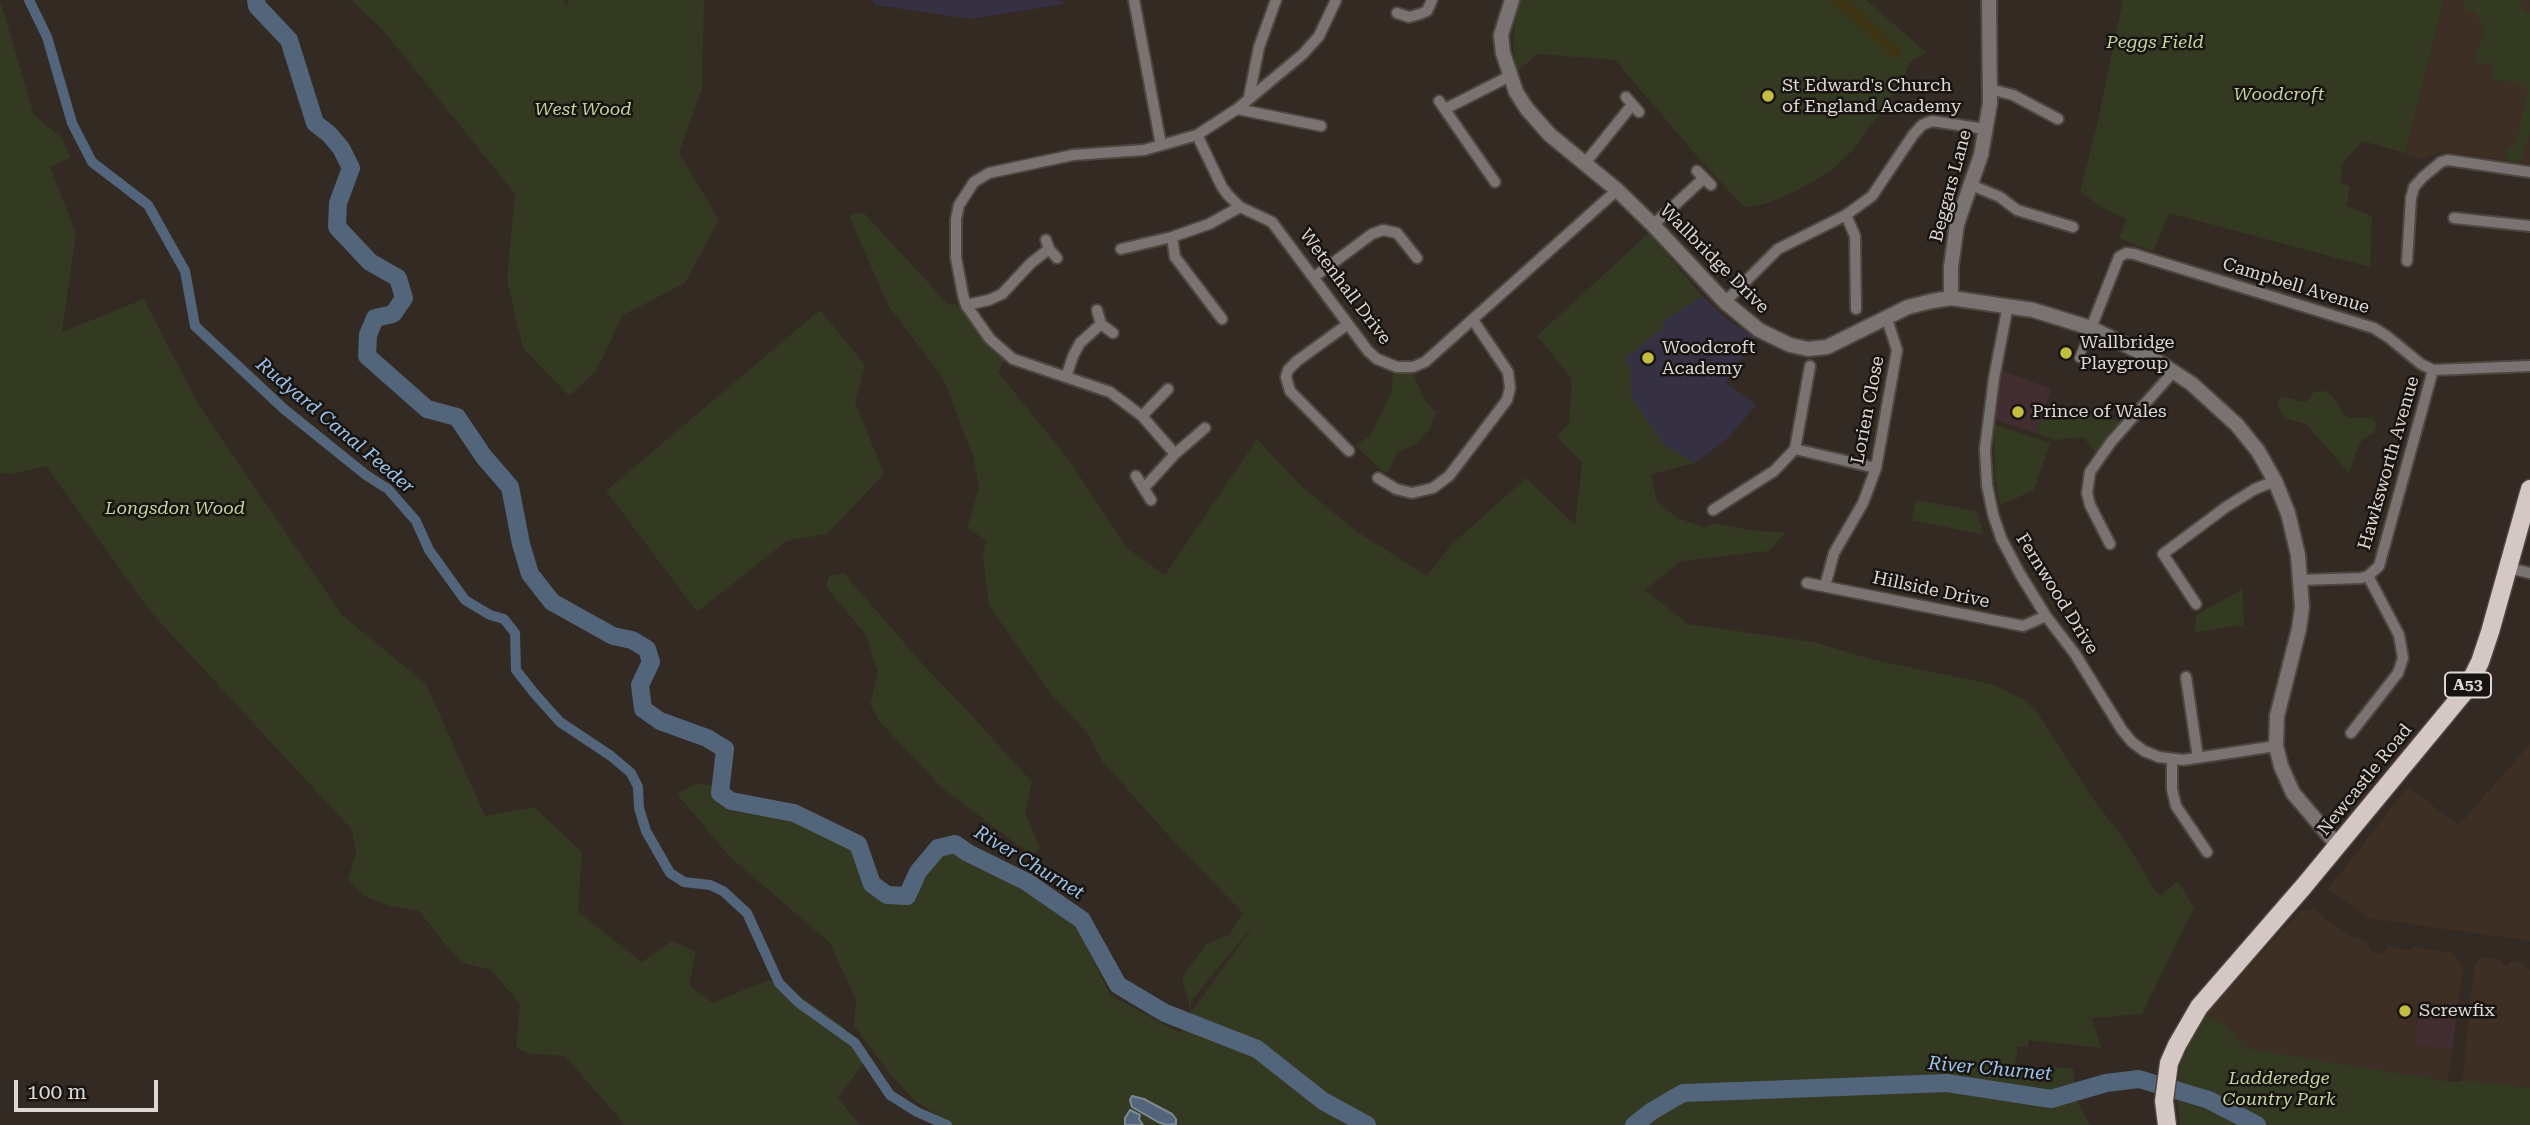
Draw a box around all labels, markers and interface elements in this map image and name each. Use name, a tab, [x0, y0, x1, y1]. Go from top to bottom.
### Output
park label: Peggs Field	[2106, 32, 2204, 54]
place label: St Edward's Church of England Academy	[1782, 75, 1961, 118]
park label: Woodcroft	[2234, 84, 2324, 106]
marker: St Edward's Church of England Academy	[1760, 88, 1776, 104]
park label: West Wood	[534, 99, 632, 121]
street label: Beggars Lane	[1926, 128, 1976, 244]
street label: Wallbridge Drive	[1655, 200, 1773, 318]
street label: Wetenhall Drive	[1294, 225, 1396, 349]
street label: Campbell Avenue	[2220, 253, 2372, 319]
place label: Wallbridge Playgroup	[2080, 332, 2174, 374]
place label: Woodcroft Academy	[1662, 337, 1755, 380]
marker: Wallbridge Playgroup	[2058, 345, 2074, 361]
marker: Woodcroft Academy	[1640, 350, 1656, 366]
water label: Rudyard Canal Feeder	[251, 353, 419, 499]
street label: Lorien Close	[1847, 354, 1889, 466]
street label: Hawksworth Avenue	[2354, 374, 2424, 552]
place label: Prince of Wales	[2032, 401, 2167, 423]
marker: Prince of Wales	[2010, 404, 2026, 420]
park label: Longsdon Wood	[105, 498, 245, 520]
street label: Fernwood Drive	[2011, 530, 2103, 658]
street label: Hillside Drive	[1870, 567, 1992, 613]
road number: A53	[2445, 672, 2491, 698]
street label: Newcastle Road	[2313, 720, 2417, 840]
water label: River Churnet	[970, 821, 1088, 905]
place label: Screwfix	[2419, 1000, 2495, 1022]
marker: Screwfix	[2397, 1003, 2413, 1019]
water label: River Churnet	[1927, 1052, 2053, 1086]
scale bar	[18, 1066, 161, 1110]
park label: Ladderedge Country Park	[2222, 1068, 2336, 1110]
text: 100 m	[27, 1080, 87, 1104]

